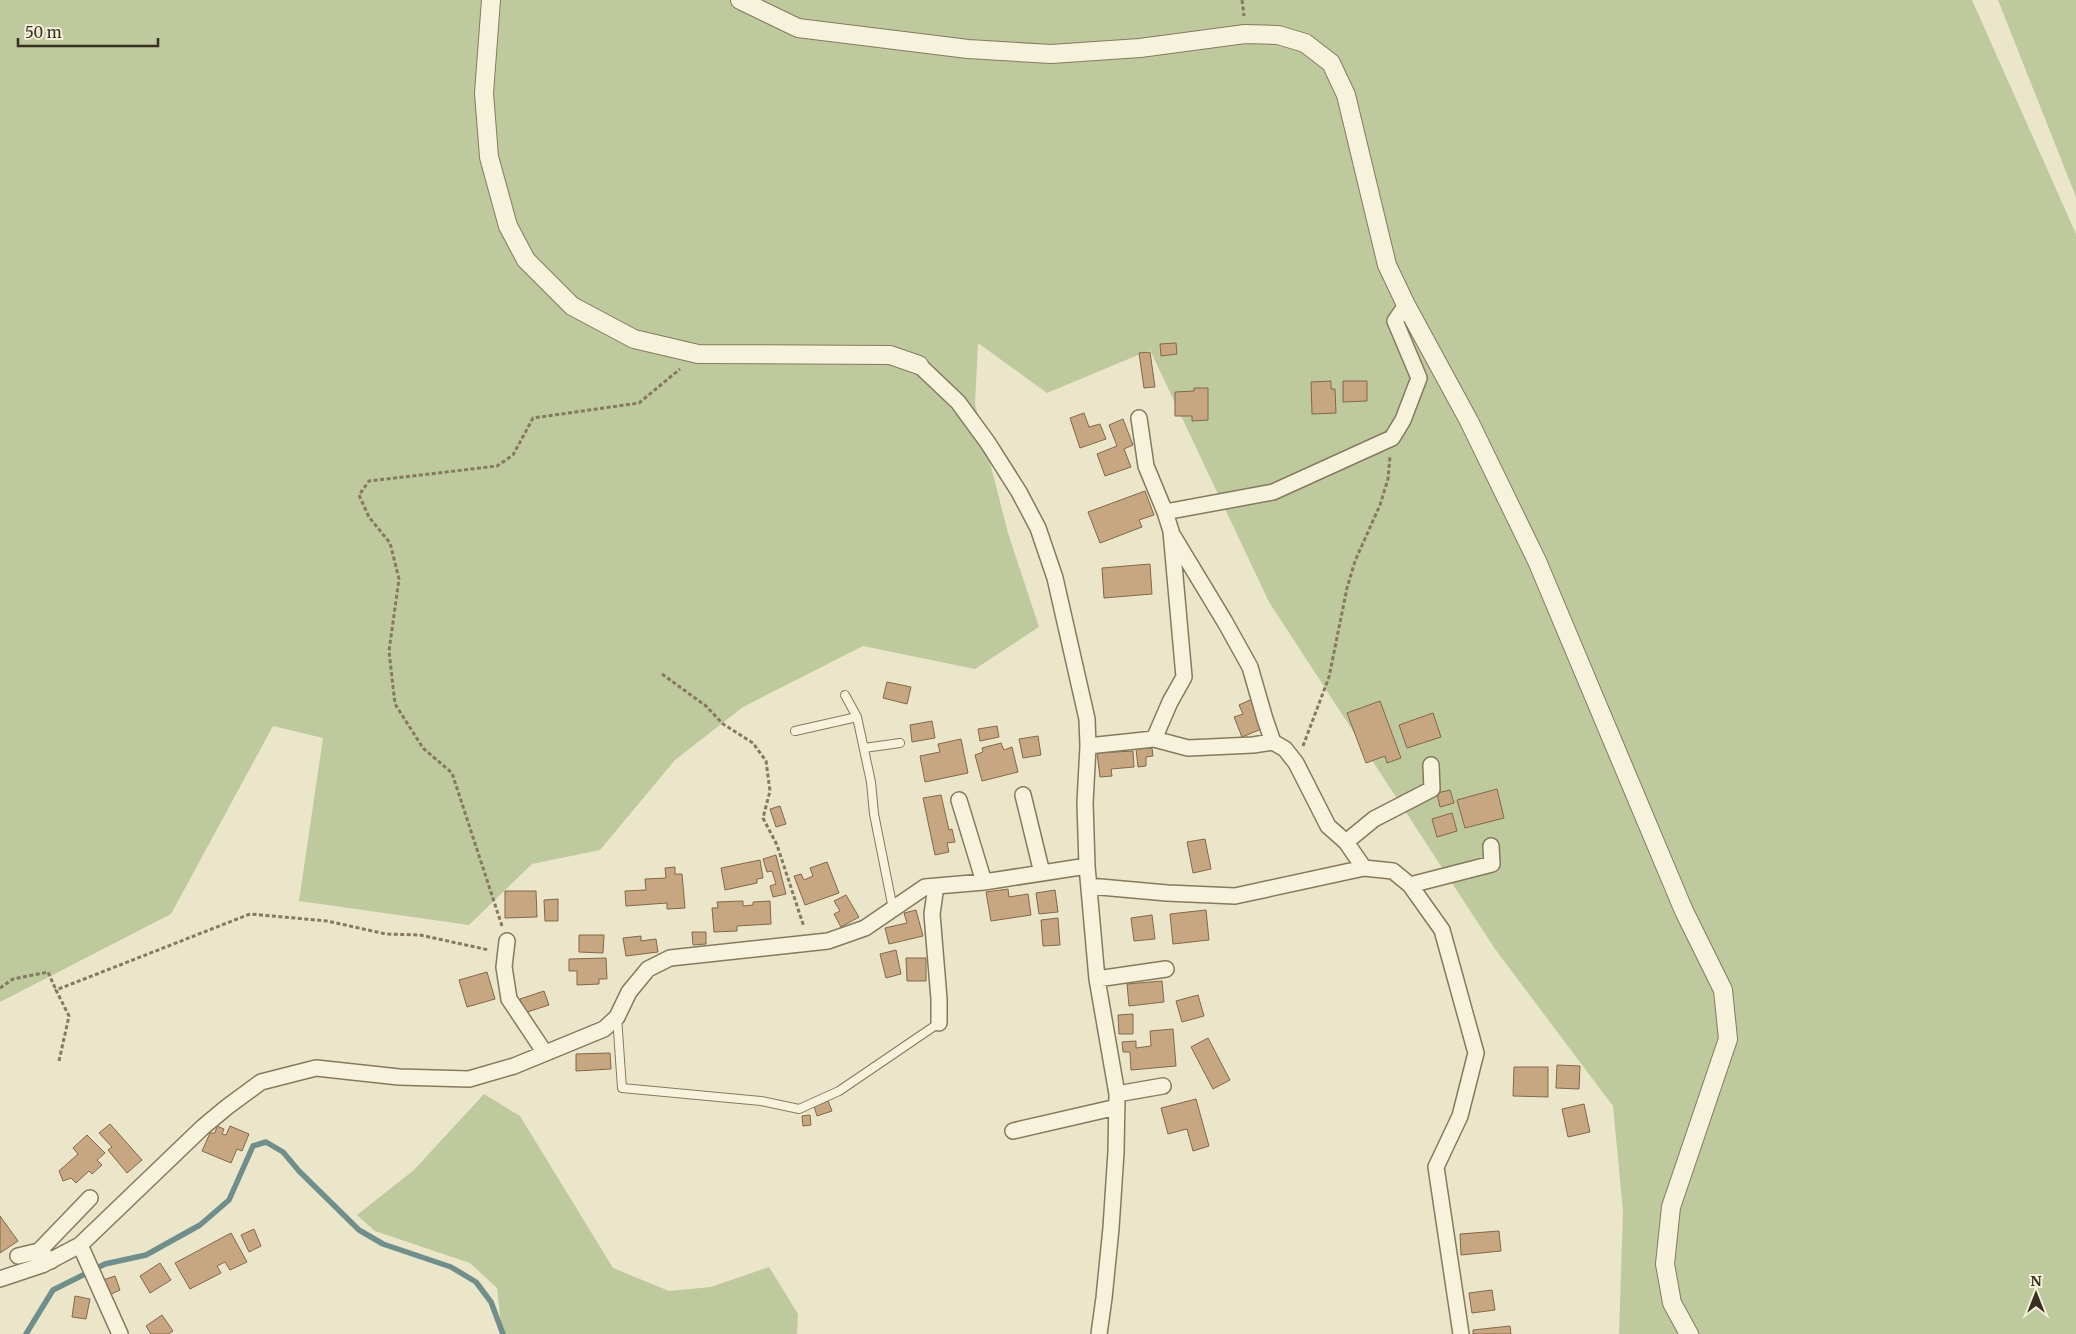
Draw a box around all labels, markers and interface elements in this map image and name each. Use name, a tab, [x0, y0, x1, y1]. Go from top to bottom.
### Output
scale bar	[18, 15, 158, 47]
text: 50 m	[25, 23, 62, 42]
north arrow	[2011, 1269, 2061, 1319]
text: N	[2030, 1272, 2042, 1290]

